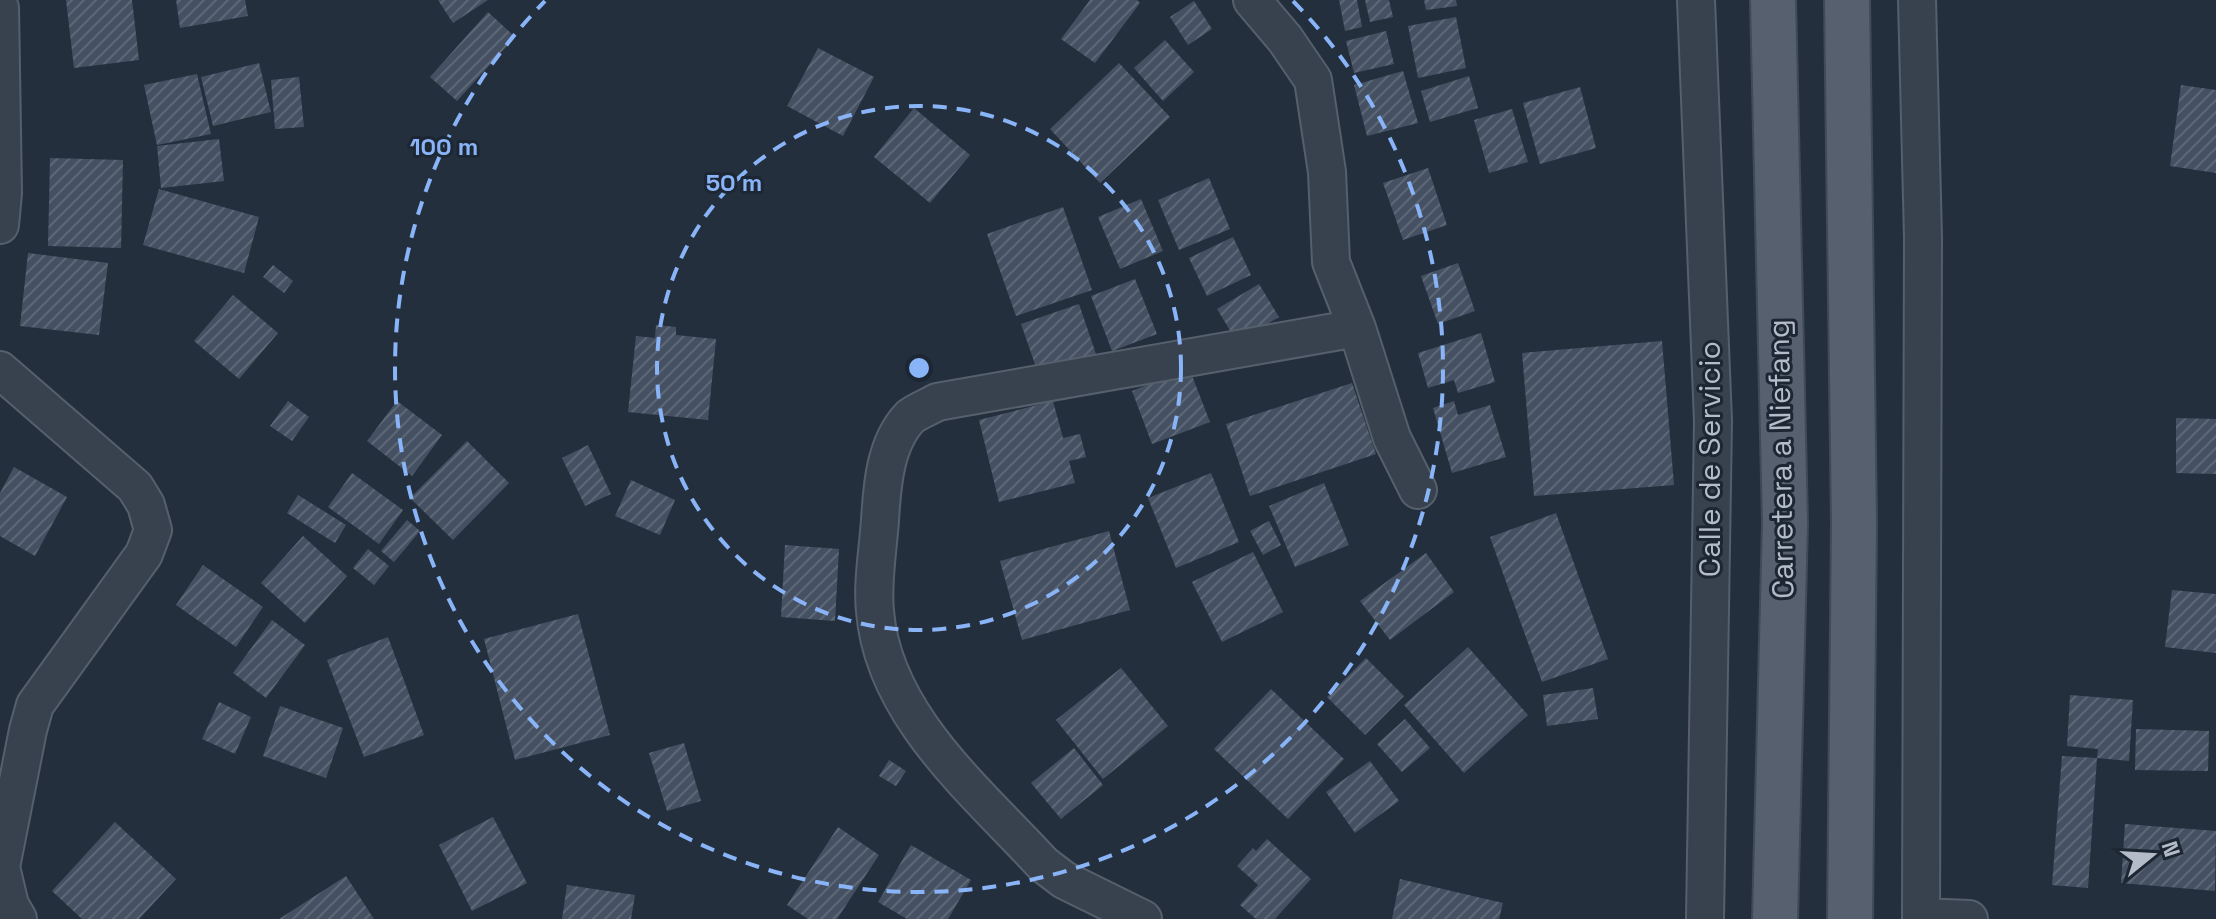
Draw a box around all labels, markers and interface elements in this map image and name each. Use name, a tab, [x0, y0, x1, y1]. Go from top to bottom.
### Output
text: 100 m	[410, 131, 478, 162]
text: 50 m	[706, 167, 762, 198]
street label: Carretera a Niefang	[1759, 319, 1802, 599]
street label: Calle de Servicio	[1690, 341, 1729, 577]
centre of rings	[905, 354, 933, 382]
north arrow	[2112, 815, 2192, 895]
text: N	[2155, 837, 2187, 860]

